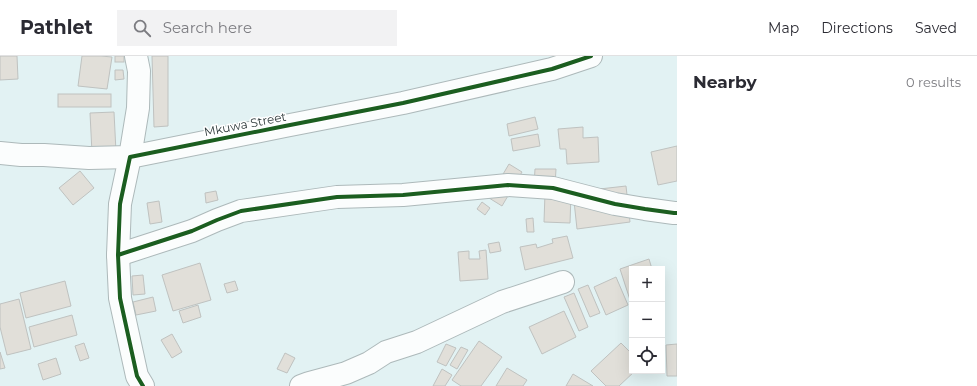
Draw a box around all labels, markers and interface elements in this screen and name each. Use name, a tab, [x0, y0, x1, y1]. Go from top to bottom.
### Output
search box	[117, 10, 397, 46]
text: Pathlet	[20, 16, 93, 39]
icon: search	[131, 17, 153, 39]
text: Search here	[163, 18, 252, 37]
text: Map	[768, 19, 799, 37]
text: Directions	[821, 19, 893, 37]
text: Saved	[915, 19, 957, 37]
text: Nearby	[693, 72, 757, 92]
text: 0 results	[906, 74, 961, 90]
street label: Mkuwa Street	[203, 109, 287, 139]
map controls	[629, 266, 665, 374]
button: +	[629, 266, 665, 302]
button: −	[629, 302, 665, 338]
button: locate	[629, 338, 665, 374]

